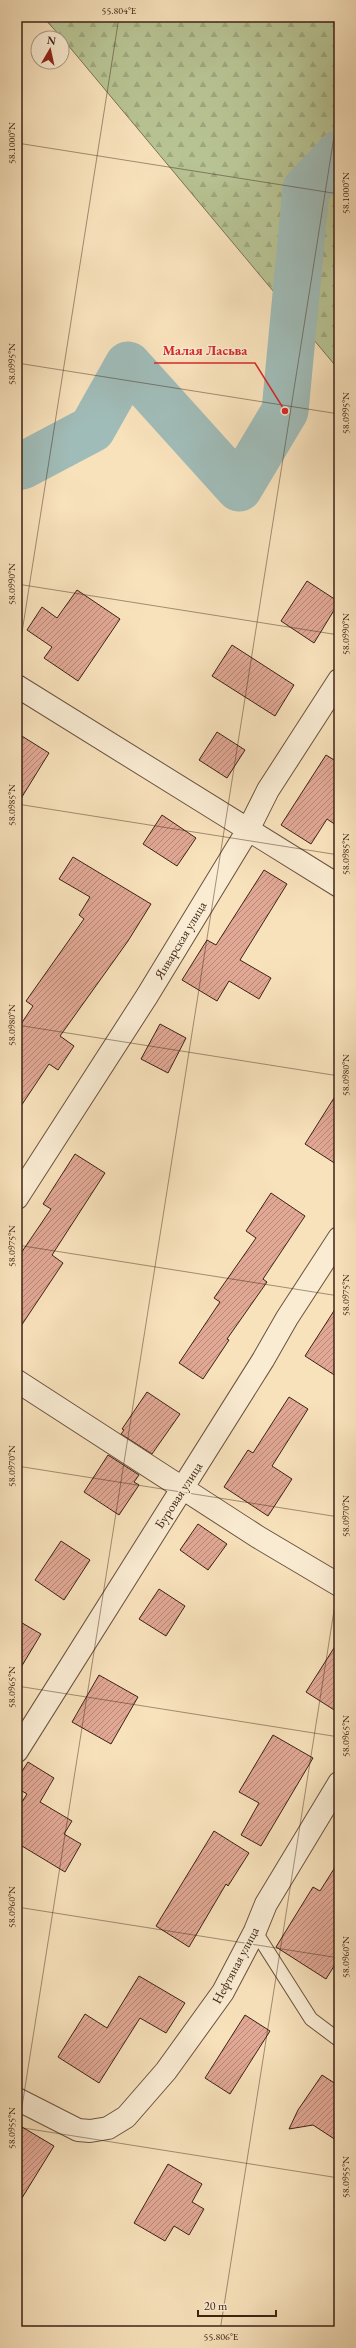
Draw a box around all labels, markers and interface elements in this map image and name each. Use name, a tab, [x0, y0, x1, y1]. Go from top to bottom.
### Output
text: 55.804°E	[102, 4, 137, 17]
north arrow	[30, 30, 70, 70]
text: N	[46, 33, 57, 48]
text: 58.1000°N	[5, 122, 18, 164]
text: 58.1000°N	[339, 172, 352, 214]
callout: Малая Ласьва	[154, 337, 255, 363]
text: Малая Ласьва	[163, 341, 248, 359]
text: 58.0995°N	[5, 343, 18, 385]
text: 58.0995°N	[339, 392, 352, 434]
text: 58.0990°N	[5, 563, 18, 605]
text: 58.0990°N	[339, 613, 352, 655]
text: 58.0985°N	[5, 784, 18, 826]
text: 58.0985°N	[339, 833, 352, 875]
street label: Январская улица	[150, 897, 211, 983]
text: 58.0980°N	[5, 1004, 18, 1046]
text: 58.0980°N	[339, 1054, 352, 1096]
text: 58.0975°N	[5, 1225, 18, 1267]
text: 58.0975°N	[339, 1274, 352, 1316]
text: 58.0970°N	[5, 1445, 18, 1487]
street label: Буровая улица	[151, 1458, 207, 1532]
text: 58.0970°N	[339, 1495, 352, 1537]
text: 58.0965°N	[5, 1666, 18, 1708]
text: 58.0965°N	[339, 1715, 352, 1757]
text: 58.0960°N	[5, 1886, 18, 1928]
street label: Нефтяная улица	[208, 1923, 263, 2007]
text: 58.0960°N	[339, 1936, 352, 1978]
text: 58.0955°N	[5, 2107, 18, 2149]
text: 58.0955°N	[339, 2156, 352, 2198]
scale bar	[198, 2292, 276, 2318]
text: 20 m	[204, 2298, 228, 2314]
text: 55.806°E	[204, 2330, 239, 2343]

